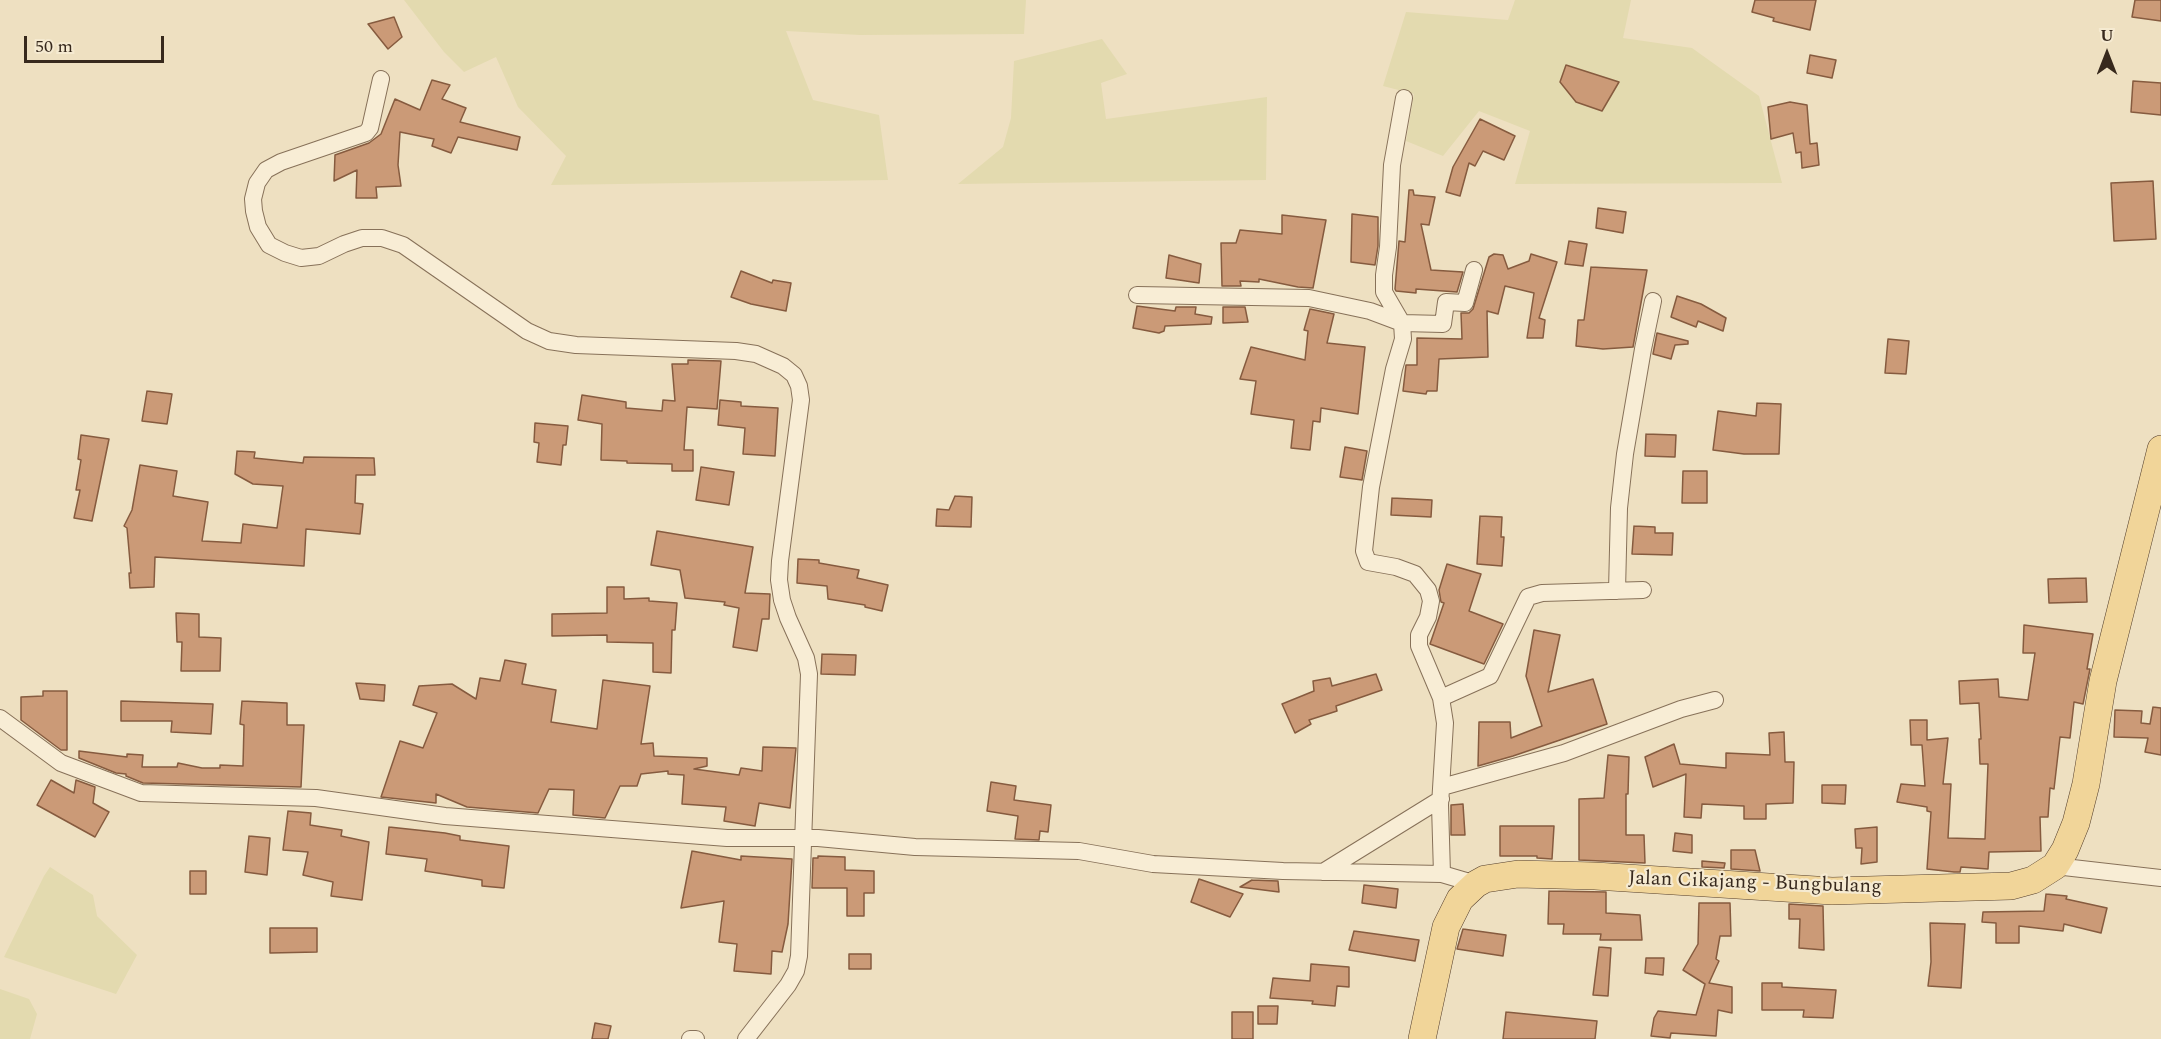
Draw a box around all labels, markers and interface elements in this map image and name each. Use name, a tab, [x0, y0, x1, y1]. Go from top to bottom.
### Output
scale bar	[27, 24, 166, 62]
north arrow	[2077, 24, 2137, 84]
text: U	[2100, 24, 2114, 48]
text: 50 m	[35, 33, 73, 60]
street label: Jalan Cikajang - Bungbulang	[1628, 868, 1882, 900]

